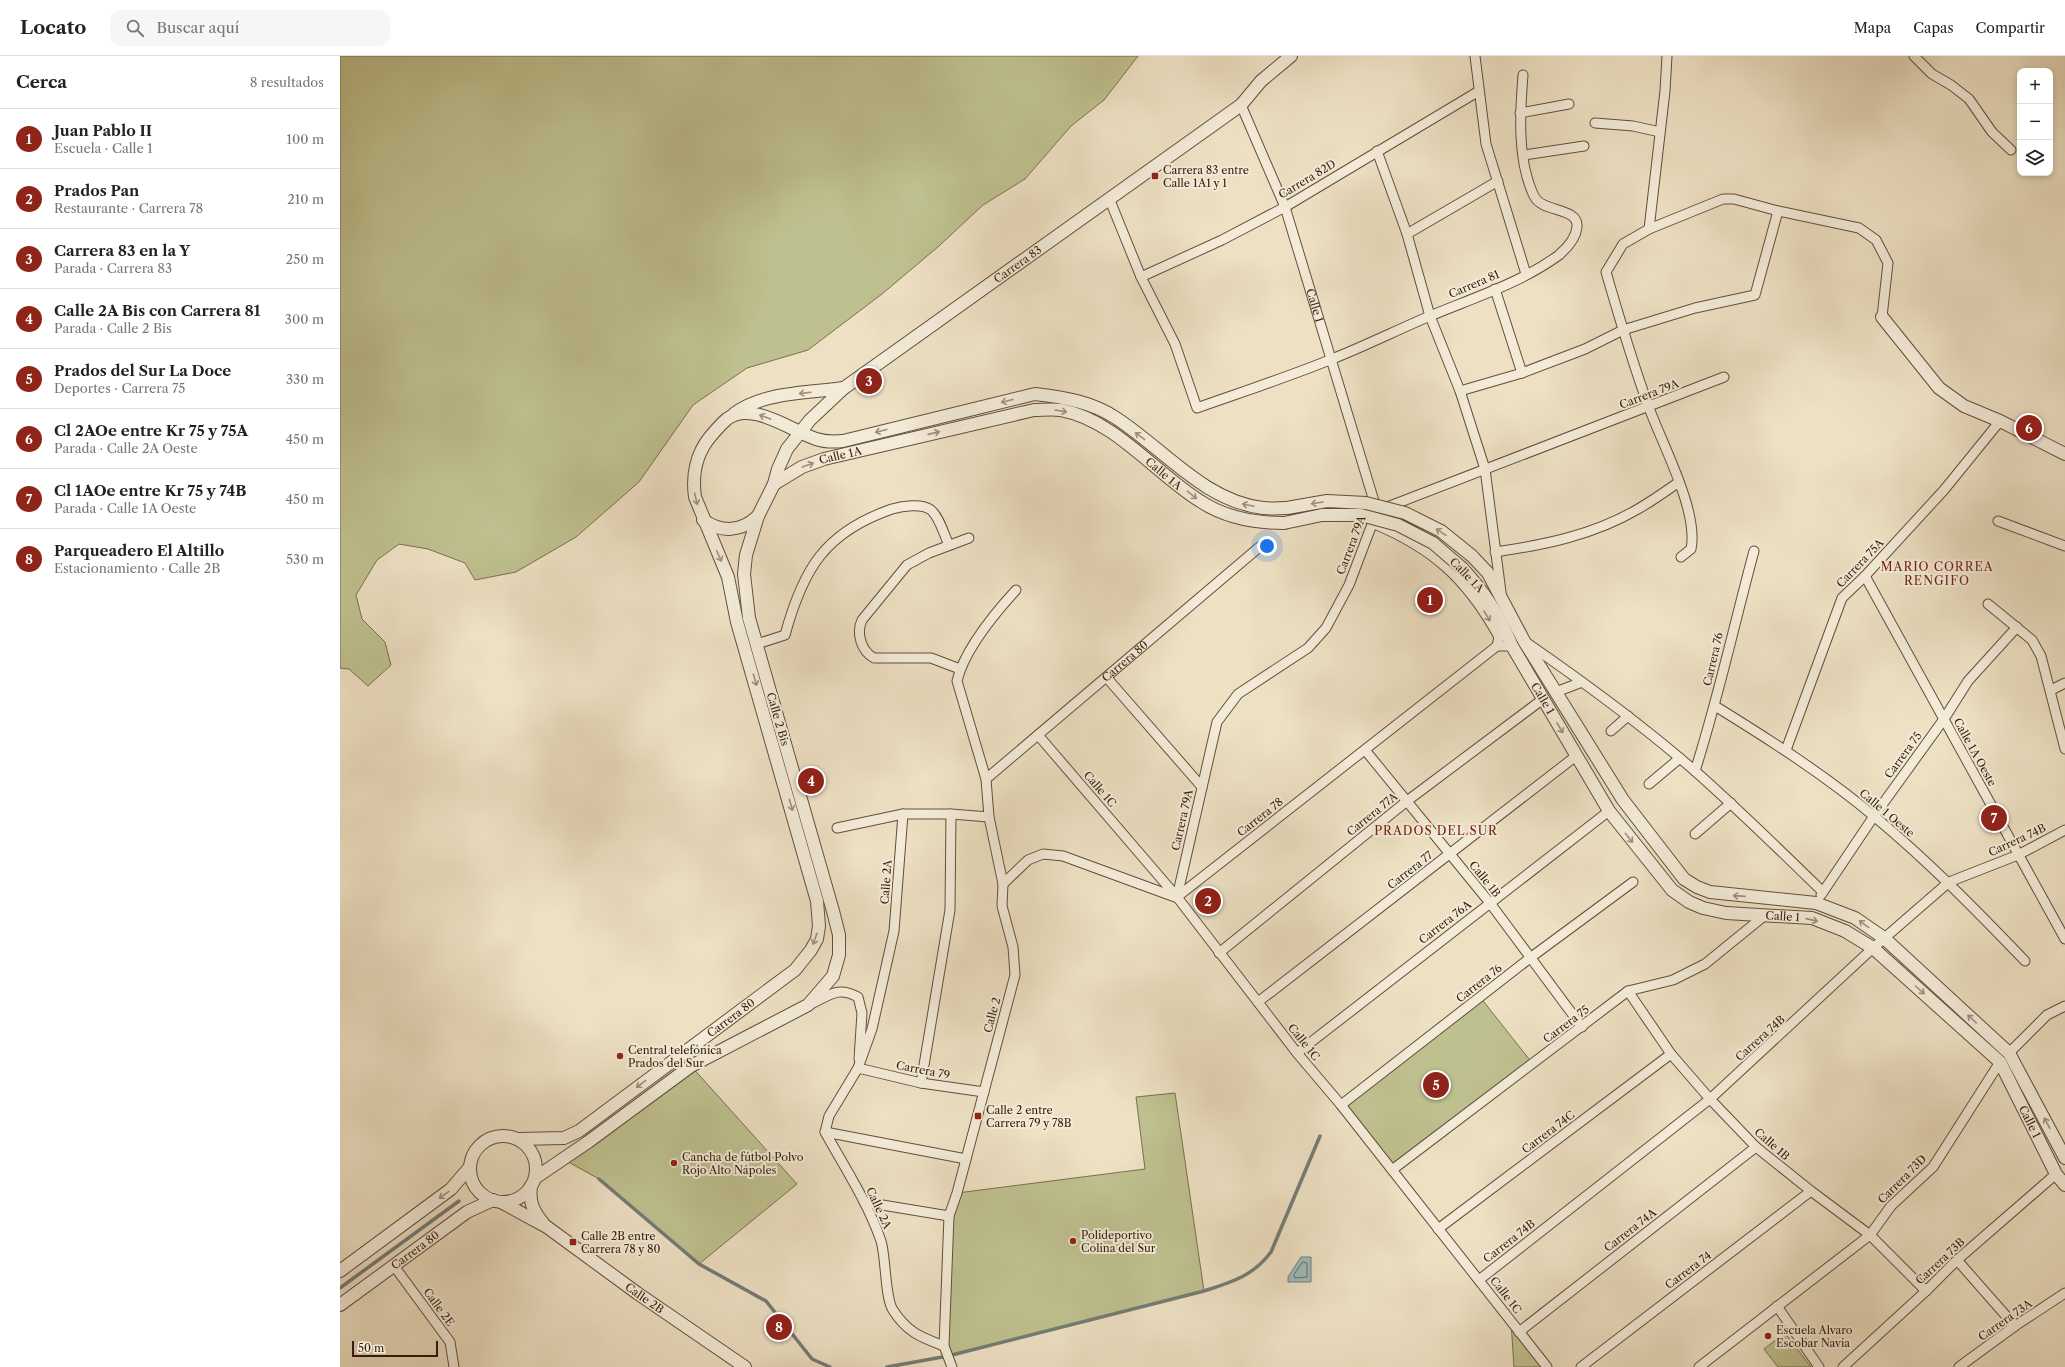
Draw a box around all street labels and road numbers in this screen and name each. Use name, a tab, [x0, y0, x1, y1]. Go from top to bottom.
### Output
street label: Carrera 82D	[1276, 156, 1338, 202]
street label: Carrera 83	[991, 242, 1044, 286]
street label: Carrera 81	[1446, 267, 1502, 301]
street label: Calle 1	[1303, 287, 1327, 324]
street label: Carrera 79A	[1617, 376, 1681, 412]
street label: Calle 1A	[817, 443, 864, 467]
street label: Calle 1A	[1143, 454, 1185, 493]
street label: Carrera 79A	[1333, 513, 1369, 577]
street label: Carrera 75A	[1833, 535, 1887, 590]
street label: Calle 1A	[1447, 555, 1488, 596]
street label: Carrera 76	[1700, 630, 1726, 687]
street label: Carrera 80	[1099, 638, 1151, 685]
street label: Calle 1	[1528, 680, 1558, 717]
street label: Calle 2 Bis	[764, 691, 792, 748]
street label: Calle 1A Oeste	[1951, 715, 1999, 789]
street label: Carrera 75	[1881, 729, 1925, 781]
street label: Calle 1C	[1081, 768, 1119, 810]
street label: Calle 1 Oeste	[1857, 786, 1917, 840]
street label: Carrera 79A	[1168, 787, 1196, 852]
street label: Carrera 77A	[1344, 789, 1401, 839]
street label: Carrera 78	[1234, 795, 1286, 839]
street label: Carrera 74B	[1986, 820, 2048, 859]
street label: Carrera 77	[1385, 848, 1436, 892]
street label: Calle 1B	[1466, 858, 1504, 900]
street label: Calle 2A	[877, 859, 895, 905]
street label: Carrera 76A	[1416, 897, 1475, 947]
street label: Calle 1	[1765, 908, 1801, 924]
street label: Carrera 76	[1453, 960, 1505, 1005]
street label: Carrera 80	[704, 995, 758, 1040]
street label: Calle 2	[981, 996, 1003, 1034]
street label: Carrera 75	[1540, 1002, 1592, 1046]
street label: Carrera 74B	[1732, 1012, 1788, 1064]
street label: Calle 1C	[1285, 1021, 1323, 1063]
street label: Carrera 79	[895, 1058, 951, 1082]
street label: Calle 1	[2016, 1103, 2044, 1141]
street label: Carrera 74C	[1519, 1108, 1577, 1156]
street label: Calle 1B	[1751, 1125, 1793, 1163]
street label: Carrera 73D	[1875, 1152, 1929, 1206]
street label: Calle 2A	[863, 1185, 895, 1232]
street label: Carrera 74A	[1601, 1205, 1660, 1255]
street label: Carrera 74B	[1480, 1216, 1538, 1266]
street label: Carrera 80	[388, 1228, 442, 1272]
street label: Carrera 73B	[1913, 1235, 1968, 1287]
street label: Carrera 74	[1662, 1248, 1714, 1292]
street label: Calle 1C	[1487, 1274, 1525, 1316]
street label: Calle 2B	[622, 1280, 667, 1316]
street label: Calle 2E	[420, 1285, 458, 1329]
street label: Carrera 73A	[1975, 1296, 2035, 1344]

